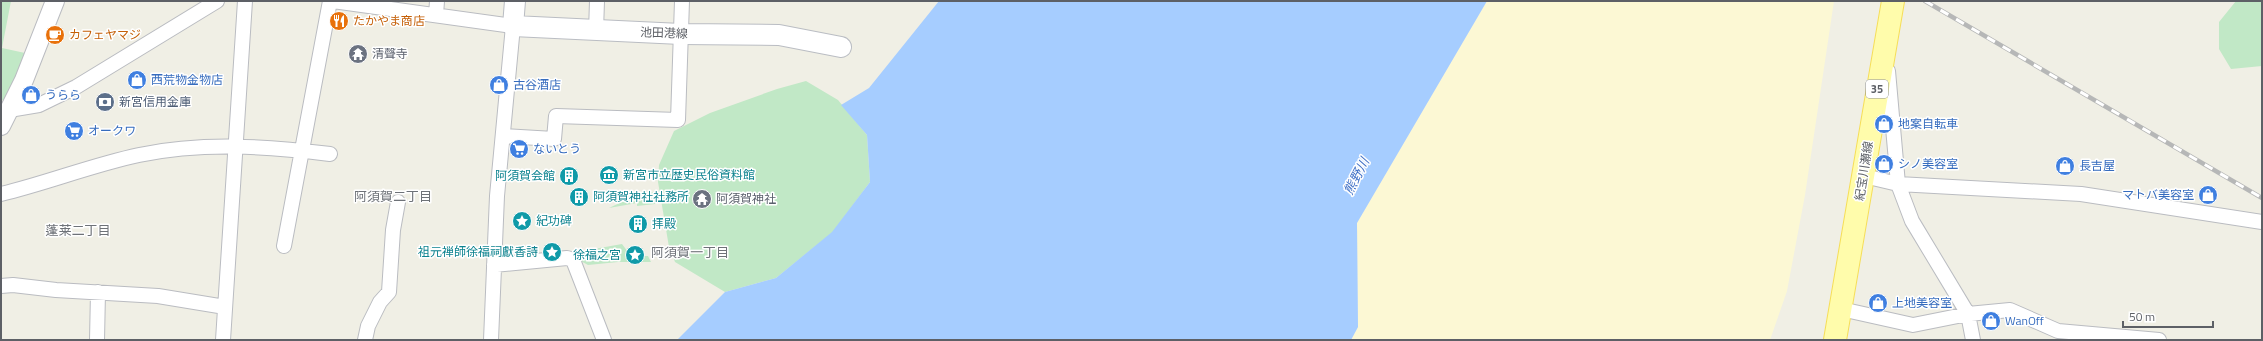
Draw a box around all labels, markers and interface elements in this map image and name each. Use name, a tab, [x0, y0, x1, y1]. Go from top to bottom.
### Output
restaurant icon: たかやま商店	[328, 10, 350, 32]
place label: たかやま商店	[353, 11, 425, 30]
street label: 池田港線	[640, 22, 688, 43]
cafe icon: カフェヤマジ	[44, 24, 66, 46]
place label: カフェヤマジ	[69, 25, 141, 44]
temple icon: 清聲寺	[347, 43, 369, 65]
place label: 清聲寺	[372, 44, 408, 63]
shop icon: 西荒物金物店	[126, 69, 148, 91]
place label: 西荒物金物店	[151, 70, 223, 89]
shop icon: 古谷酒店	[488, 74, 510, 96]
place label: 古谷酒店	[513, 75, 561, 94]
road number: 35	[1866, 80, 1888, 98]
shop icon: うらら	[20, 84, 42, 106]
place label: うらら	[45, 85, 81, 104]
bank icon: 新宮信用金庫	[94, 91, 116, 113]
place label: 新宮信用金庫	[119, 92, 191, 111]
shop icon: 地案自転車	[1873, 113, 1895, 135]
place label: 地案自転車	[1898, 114, 1958, 133]
supermarket icon: オークワ	[63, 120, 85, 142]
place label: オークワ	[88, 121, 136, 140]
supermarket icon: ないとう	[508, 138, 530, 160]
place label: ないとう	[533, 139, 581, 158]
street label: 紀宝川瀬線	[1849, 140, 1878, 202]
water label: 熊野川	[1338, 152, 1375, 198]
shop icon: シノ美容室	[1873, 153, 1895, 175]
place label: シノ美容室	[1898, 154, 1958, 173]
shop icon: 長吉屋	[2054, 155, 2076, 177]
place label: 長吉屋	[2079, 156, 2115, 175]
museum icon: 新宮市立歴史民俗資料館	[598, 164, 620, 186]
building icon: 阿須賀会館	[558, 165, 580, 187]
place label: 新宮市立歴史民俗資料館	[623, 165, 755, 184]
place label: 阿須賀会館	[495, 166, 555, 185]
shop icon: マトバ美容室	[2197, 184, 2219, 206]
place label: マトバ美容室	[2122, 185, 2194, 204]
district label: 阿須賀二丁目	[354, 186, 432, 206]
building icon: 阿須賀神社社務所	[568, 186, 590, 208]
place label: 阿須賀神社社務所	[593, 187, 689, 206]
temple icon: 阿須賀神社	[691, 188, 713, 210]
place label: 阿須賀神社	[716, 189, 776, 208]
place icon: 紀功碑	[511, 210, 533, 232]
place label: 紀功碑	[536, 211, 572, 230]
building icon: 拝殿	[627, 213, 649, 235]
place label: 拝殿	[652, 214, 676, 233]
district label: 蓬莱二丁目	[45, 220, 111, 240]
place icon: 祖元禅師徐福祠獻香詩	[541, 241, 563, 263]
place label: 祖元禅師徐福祠獻香詩	[418, 242, 538, 261]
district label: 阿須賀一丁目	[651, 242, 729, 262]
place icon: 徐福之宮	[624, 244, 646, 266]
place label: 徐福之宮	[573, 245, 621, 264]
shop icon: 上地美容室	[1867, 292, 1889, 314]
place label: 上地美容室	[1892, 293, 1952, 312]
scale bar	[2123, 303, 2213, 329]
text: 50 m	[2129, 307, 2155, 326]
shop icon: WanOff	[1980, 310, 2002, 332]
place label: WanOff	[2005, 311, 2044, 330]

